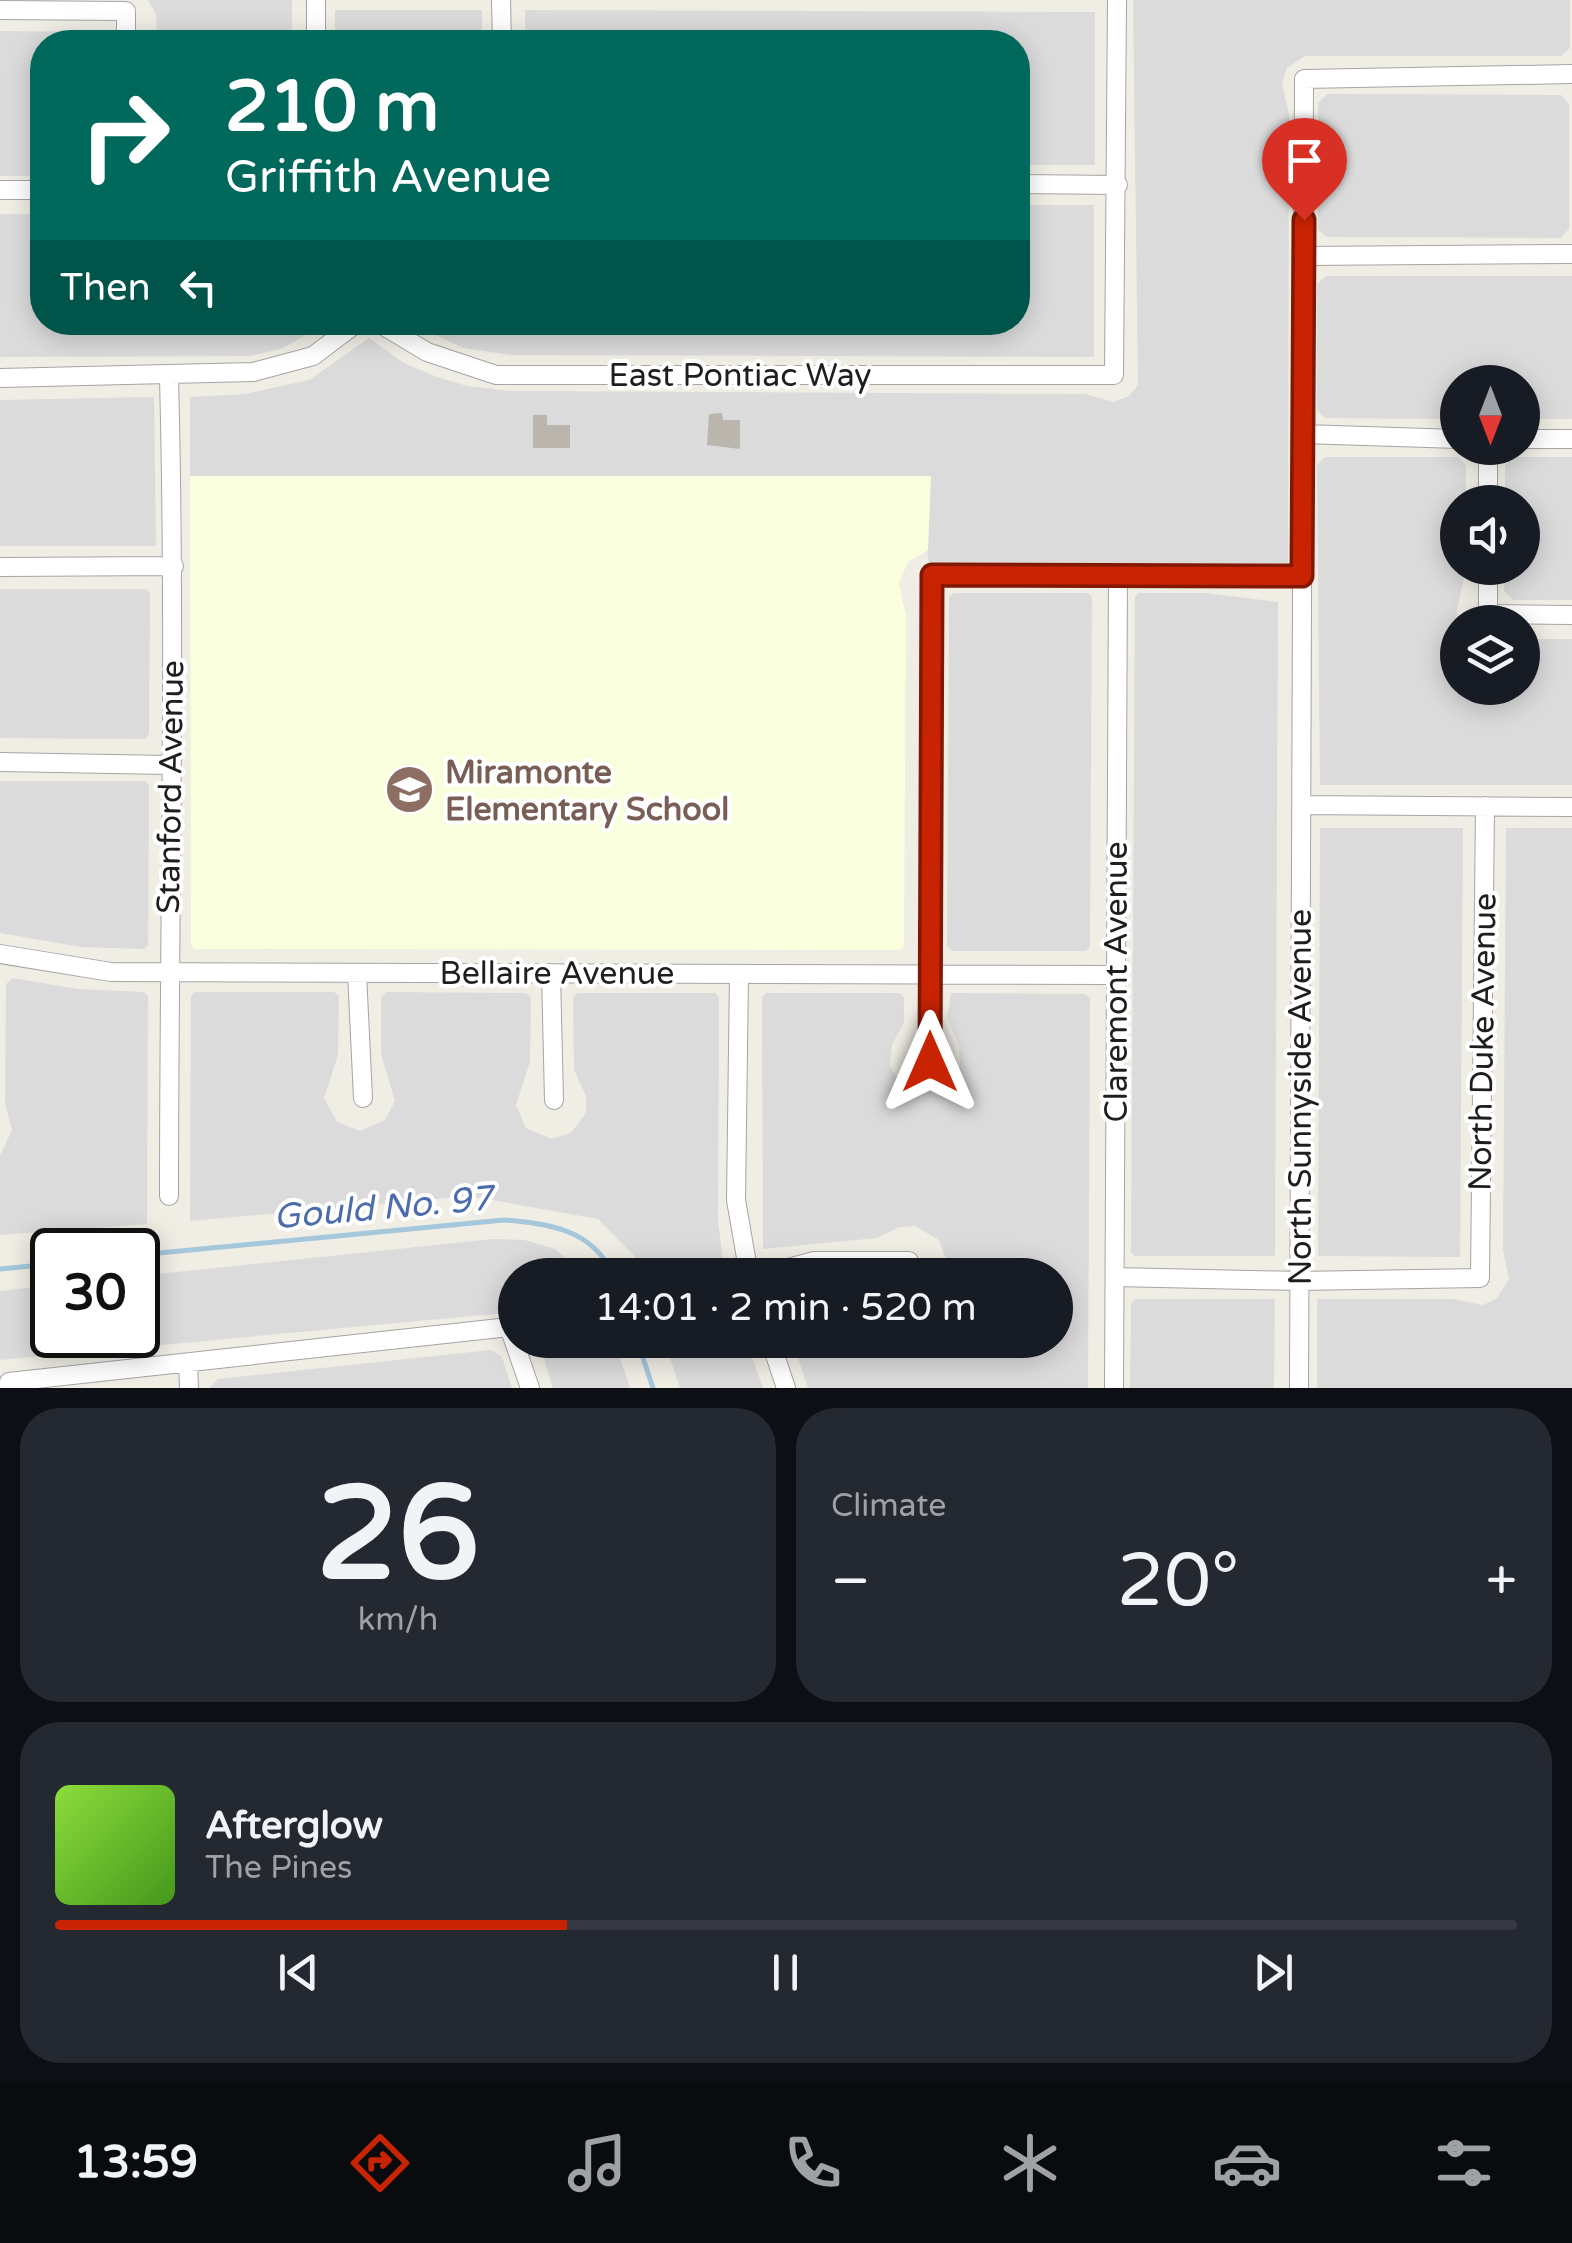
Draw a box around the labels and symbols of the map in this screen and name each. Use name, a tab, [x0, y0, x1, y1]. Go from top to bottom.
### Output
pin	[1262, 118, 1347, 221]
street label: East Pontiac Way	[608, 357, 872, 395]
north arrow	[1440, 365, 1540, 465]
street label: Stanford Avenue	[150, 660, 192, 914]
place label: Miramonte Elementary School	[445, 754, 729, 829]
school or university icon: Miramonte Elementary School	[384, 764, 436, 816]
street label: Claremont Avenue	[1098, 841, 1136, 1123]
street label: North Duke Avenue	[1461, 893, 1505, 1192]
street label: North Sunnyside Avenue	[1282, 909, 1320, 1285]
street label: Bellaire Avenue	[440, 955, 674, 993]
position arrow	[878, 1010, 982, 1114]
water label: Gould No. 97	[272, 1177, 498, 1238]
speed limit sign: 30	[30, 1228, 160, 1358]

